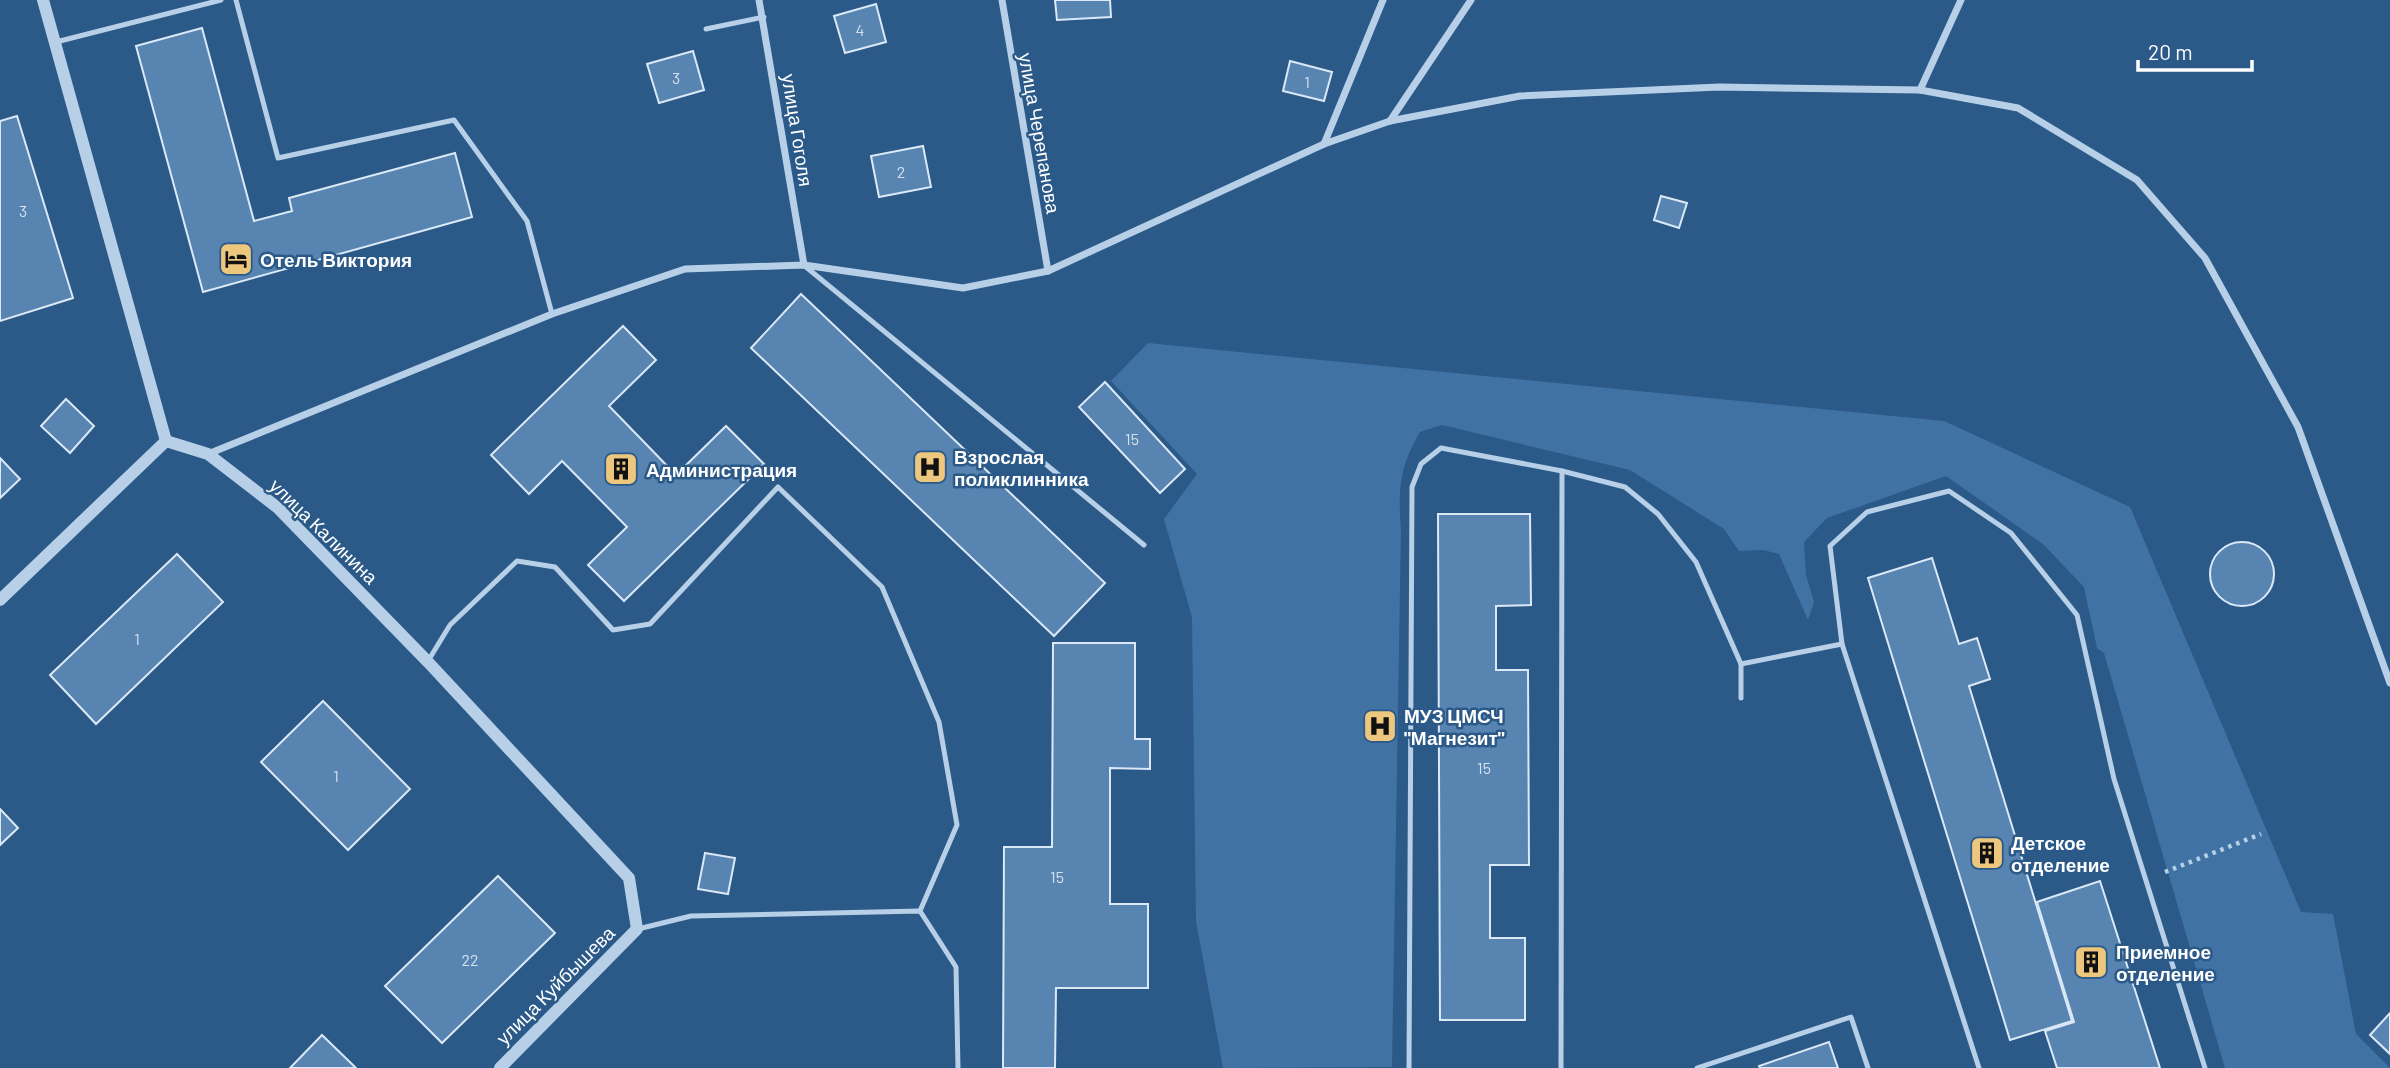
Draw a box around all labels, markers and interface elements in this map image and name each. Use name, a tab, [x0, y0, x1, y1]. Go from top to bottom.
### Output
house number: 4	[856, 20, 864, 39]
scale bar	[2138, 28, 2252, 72]
text: 20 m	[2148, 39, 2193, 64]
street label: улица Черепанова	[1015, 51, 1066, 216]
house number: 3	[672, 68, 680, 87]
street label: улица Гоголя	[778, 72, 818, 188]
house number: 1	[1304, 72, 1310, 91]
house number: 2	[897, 162, 905, 181]
house number: 3	[19, 201, 27, 220]
hotel icon: Отель Виктория	[217, 240, 255, 278]
place label: Отель Виктория	[260, 248, 412, 271]
house number: 15	[1125, 429, 1139, 448]
place label: Взрослая поликлинника	[954, 445, 1089, 490]
hospital icon: Взрослая поликлинника	[911, 448, 949, 486]
building icon: Администрация	[602, 450, 640, 488]
place label: Администрация	[646, 458, 797, 481]
street label: улица Калинина	[265, 474, 383, 589]
house number: 1	[134, 629, 140, 648]
place label: МУЗ ЦМСЧ "Магнезит"	[1404, 704, 1505, 749]
hospital icon: МУЗ ЦМСЧ "Магнезит"	[1361, 707, 1399, 745]
house number: 15	[1477, 758, 1491, 777]
house number: 1	[333, 766, 339, 785]
place label: Детское отделение	[2011, 831, 2110, 876]
building icon: Детское отделение	[1968, 834, 2006, 872]
house number: 15	[1050, 867, 1064, 886]
street label: улица Куйбышева	[491, 921, 619, 1049]
place label: Приемное отделение	[2116, 940, 2215, 985]
building icon: Приемное отделение	[2072, 943, 2110, 981]
house number: 22	[461, 950, 479, 969]

